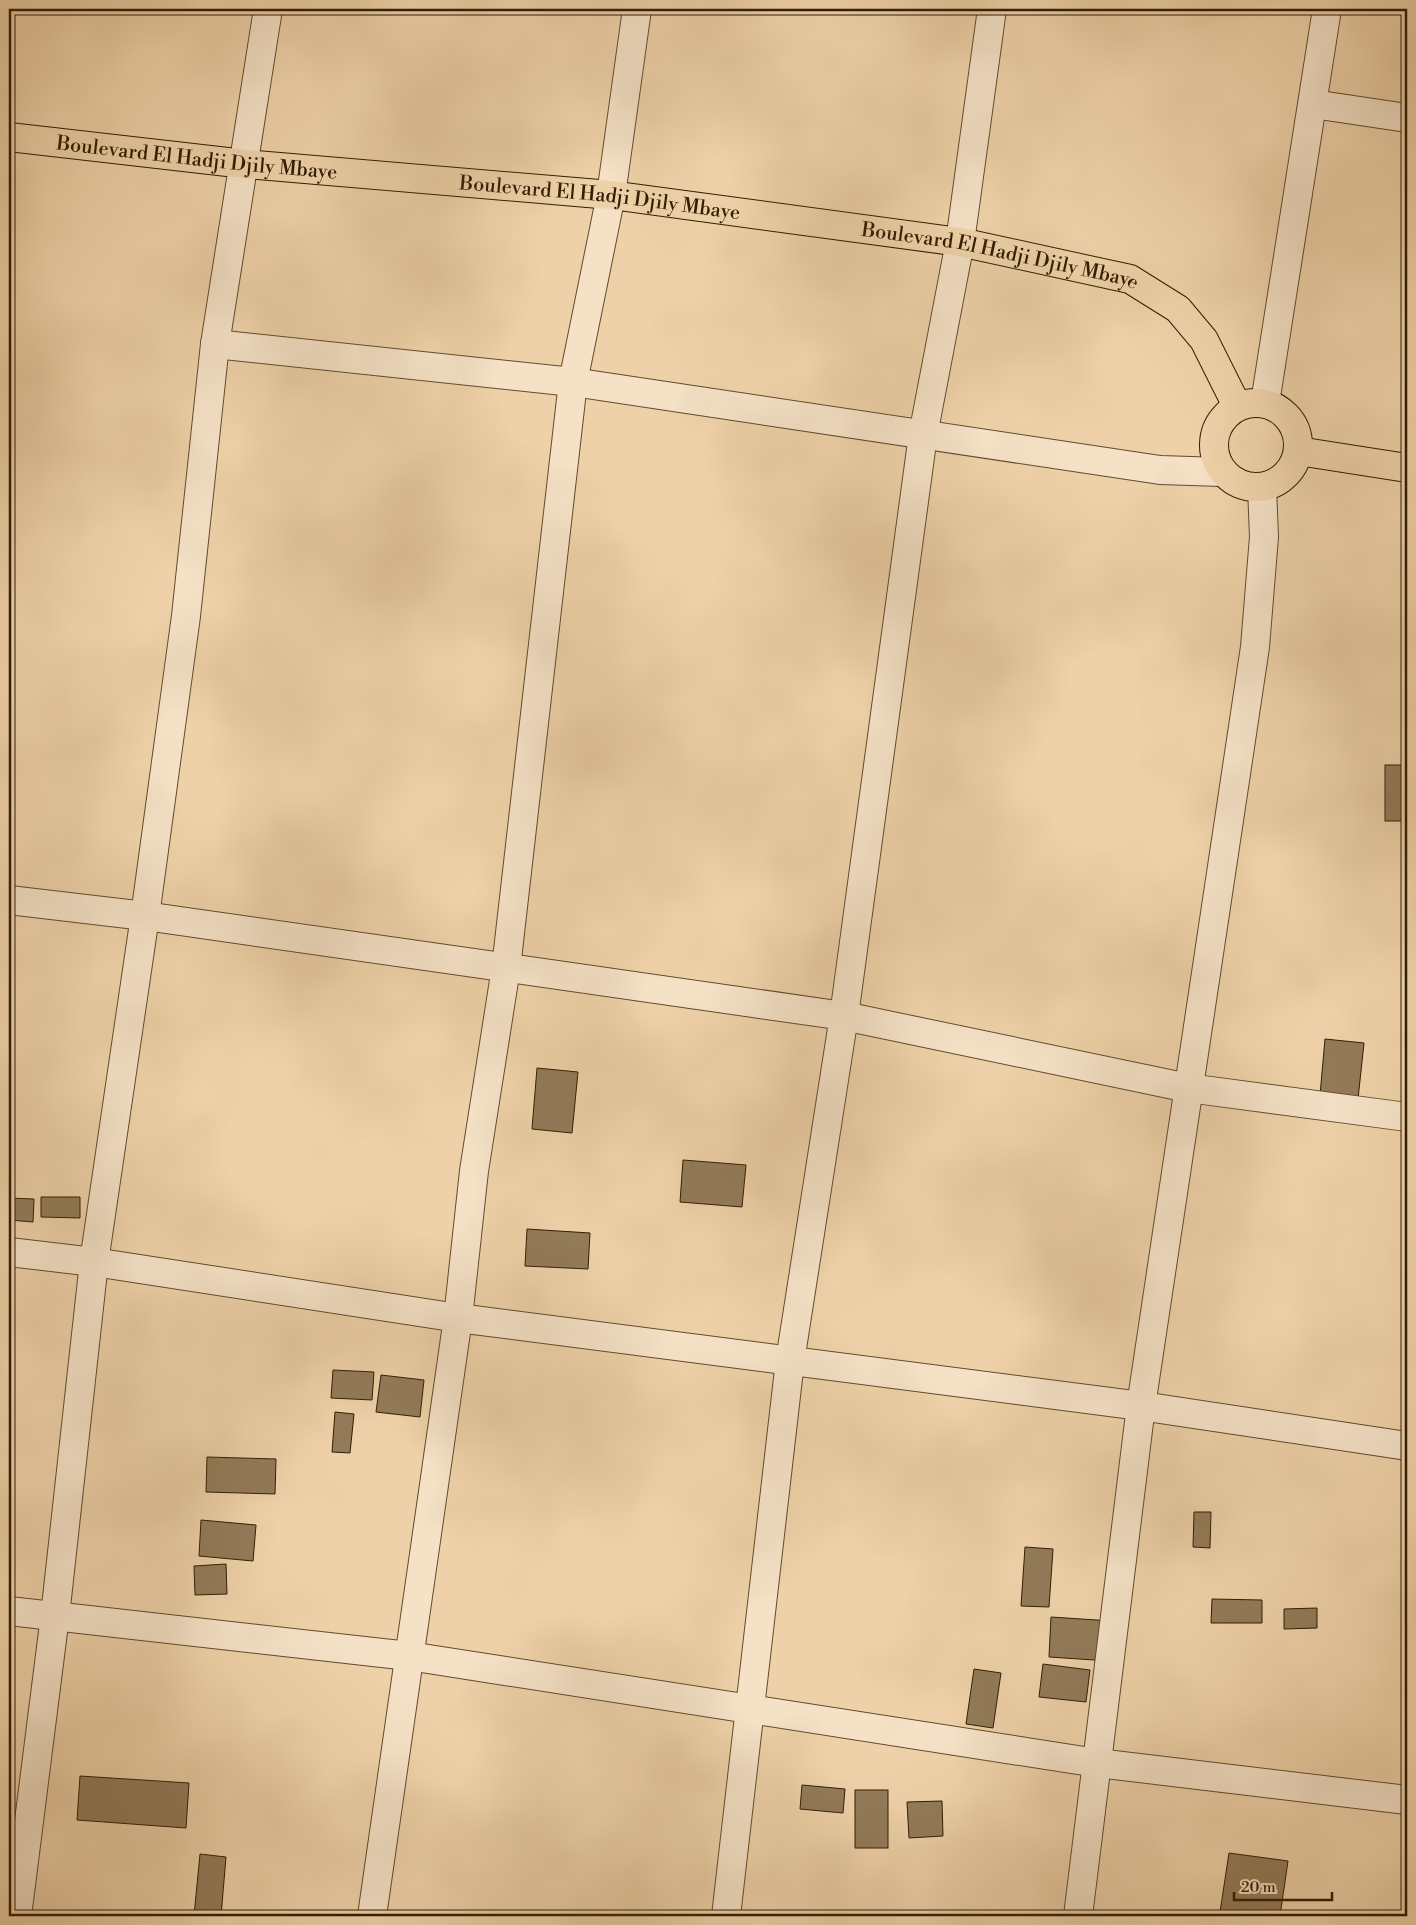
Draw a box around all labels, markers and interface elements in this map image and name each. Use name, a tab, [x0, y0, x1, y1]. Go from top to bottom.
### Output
street label: Boulevard El Hadji Djily Mbaye	[54, 131, 338, 186]
street label: Boulevard El Hadji Djily Mbaye	[457, 171, 742, 226]
street label: Boulevard El Hadji Djily Mbaye	[859, 218, 1144, 296]
scale bar	[1234, 1870, 1331, 1902]
text: 20 m	[1241, 1878, 1276, 1897]

